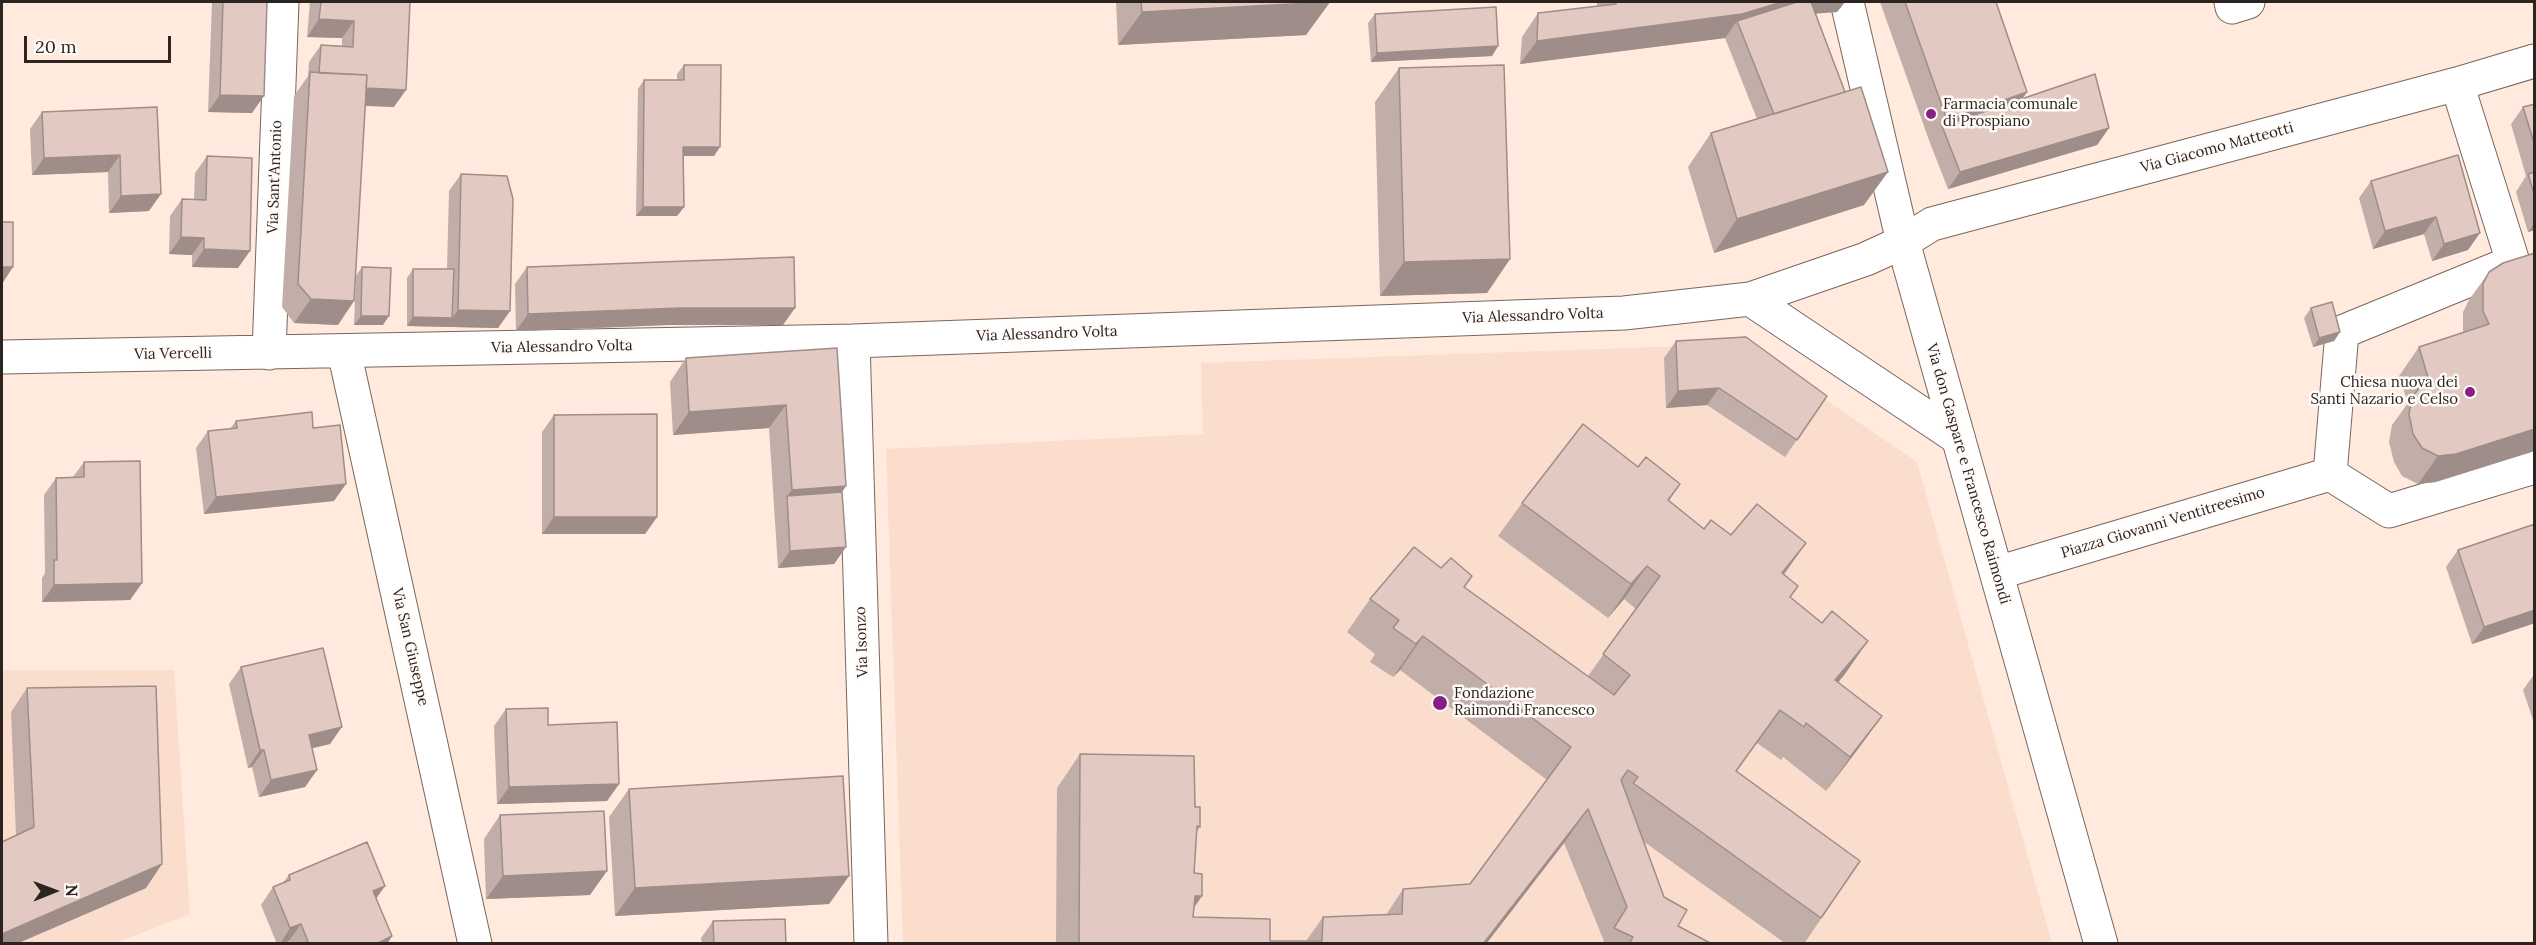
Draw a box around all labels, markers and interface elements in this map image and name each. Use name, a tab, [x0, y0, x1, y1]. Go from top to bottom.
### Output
scale bar	[27, 24, 174, 62]
text: 20 m	[35, 35, 77, 58]
place label: Farmacia comunale di Prospiano	[1943, 96, 2078, 131]
marker: Farmacia comunale di Prospiano	[1924, 107, 1938, 121]
street label: Via Giacomo Matteotti	[2139, 119, 2295, 177]
street label: Via Sant'Antonio	[264, 120, 286, 234]
street label: Via Alessandro Volta	[1462, 305, 1604, 327]
street label: Via Alessandro Volta	[976, 323, 1118, 345]
street label: Via Alessandro Volta	[491, 337, 633, 357]
street label: Via don Gaspare e Francesco Raimondi	[1922, 342, 2014, 606]
street label: Via Vercelli	[134, 344, 212, 364]
place label: Chiesa nuova dei Santi Nazario e Celso	[2310, 374, 2458, 409]
marker: Chiesa nuova dei Santi Nazario e Celso	[2463, 385, 2477, 399]
street label: Piazza Giovanni Ventitreesimo	[2059, 483, 2267, 563]
street label: Via San Giuseppe	[388, 586, 432, 708]
street label: Via Isonzo	[852, 606, 872, 678]
place label: Fondazione Raimondi Francesco	[1454, 685, 1595, 720]
marker: Fondazione Raimondi Francesco	[1431, 694, 1449, 712]
north arrow	[24, 861, 84, 921]
text: N	[62, 884, 82, 897]

